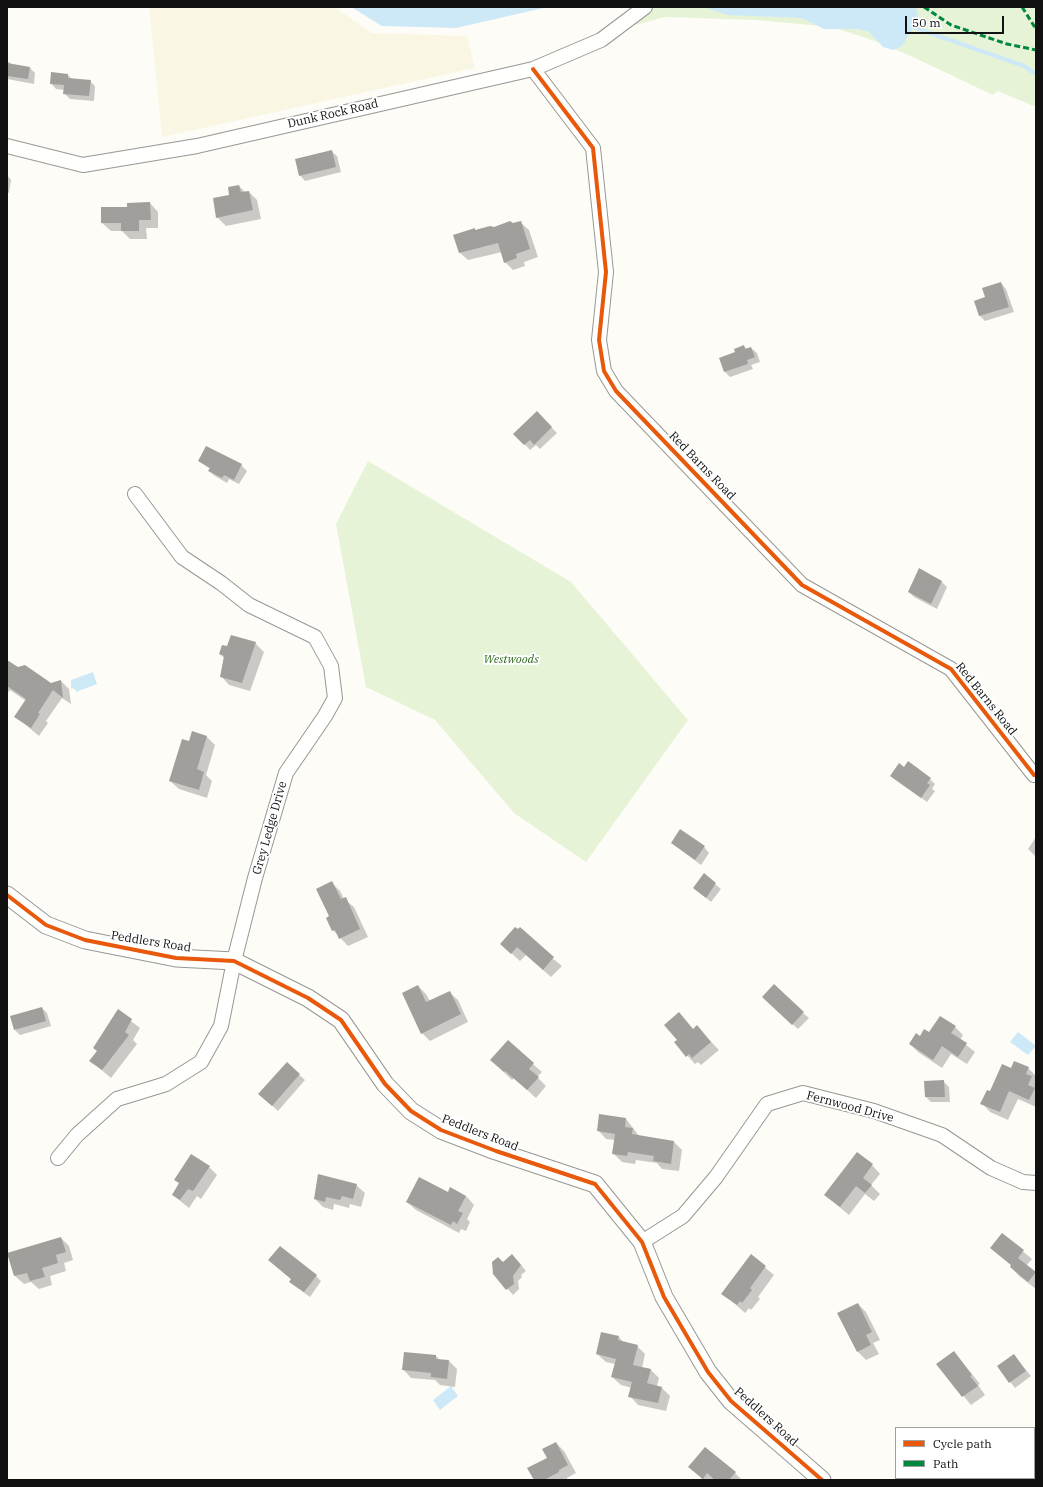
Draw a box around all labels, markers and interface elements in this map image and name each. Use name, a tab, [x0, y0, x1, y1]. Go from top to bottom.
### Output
scale bar	[907, 8, 1006, 34]
text: 50 m	[912, 15, 941, 30]
street label: Dunk Rock Road	[286, 97, 380, 131]
street label: Red Barns Road	[666, 429, 738, 503]
park label: Westwoods	[483, 653, 539, 667]
street label: Red Barns Road	[952, 660, 1020, 738]
street label: Grey Ledge Drive	[250, 780, 290, 876]
street label: Peddlers Road	[110, 929, 192, 955]
street label: Fernwood Drive	[805, 1088, 895, 1126]
street label: Peddlers Road	[440, 1112, 520, 1154]
street label: Peddlers Road	[731, 1385, 801, 1449]
legend	[895, 1427, 1035, 1479]
text: Cycle path	[933, 1436, 992, 1451]
text: Path	[933, 1456, 958, 1471]

